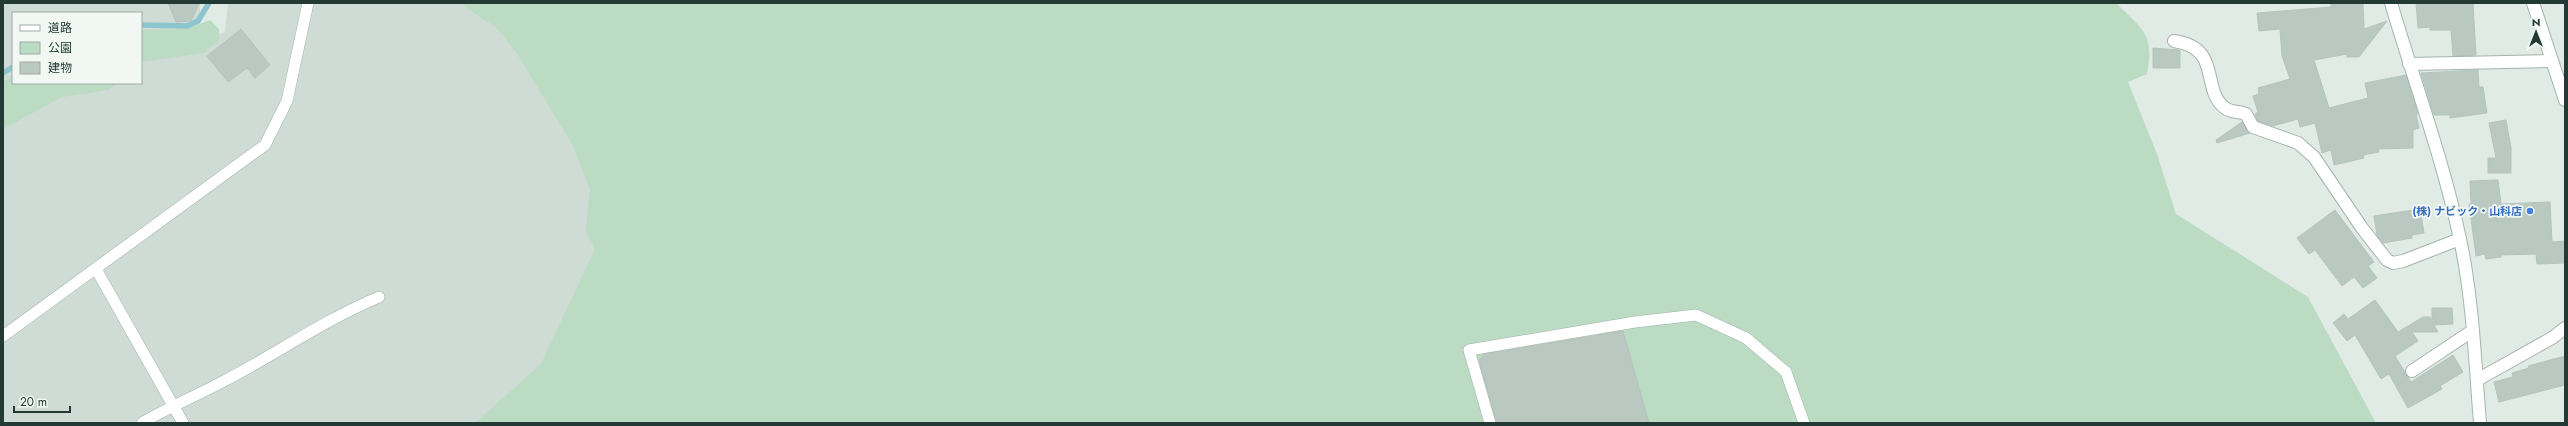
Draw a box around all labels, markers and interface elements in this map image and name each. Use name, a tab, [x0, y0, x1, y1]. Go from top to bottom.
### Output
legend	[12, 12, 142, 84]
north arrow	[2516, 12, 2556, 52]
text: N	[2532, 14, 2540, 30]
text: 道路	[48, 19, 72, 37]
text: 公園	[48, 39, 72, 57]
text: 建物	[48, 59, 72, 77]
place label: (株) ナビック・山科店	[2412, 203, 2522, 219]
marker: (株) ナビック・山科店	[2525, 206, 2535, 216]
scale bar	[14, 388, 70, 414]
text: 20 m	[20, 393, 47, 411]

